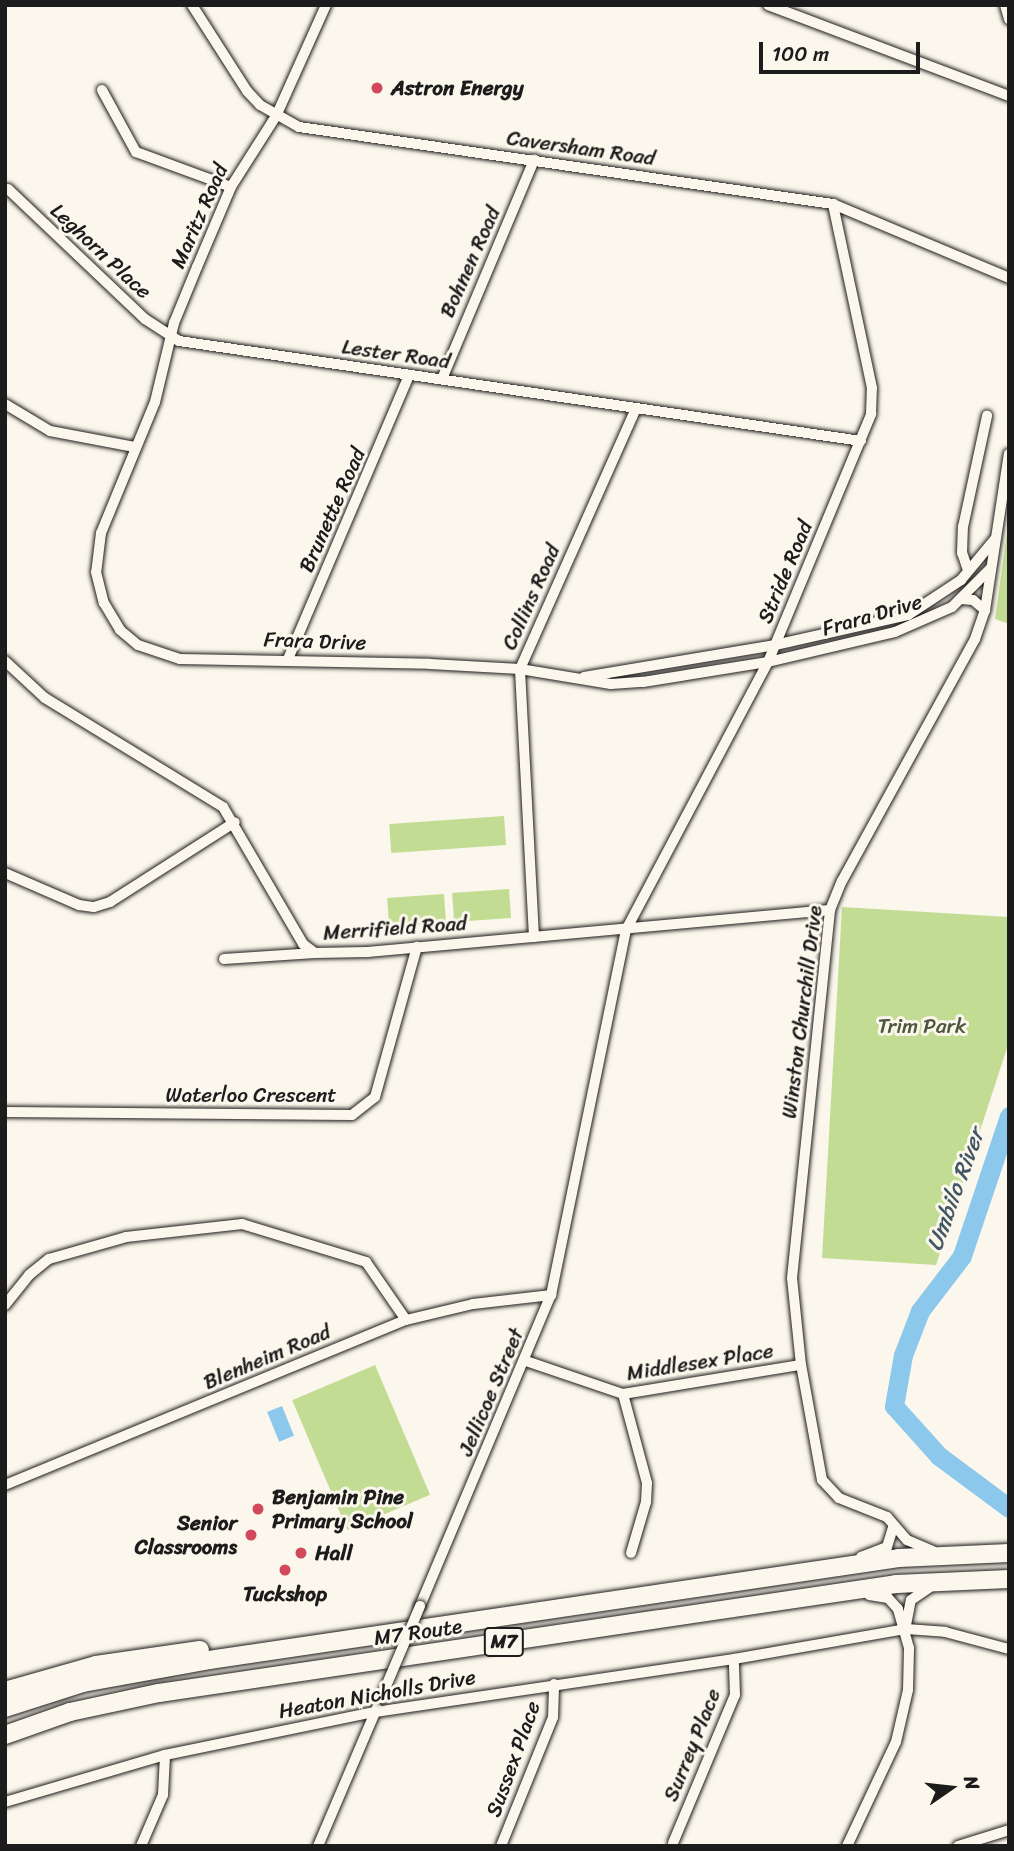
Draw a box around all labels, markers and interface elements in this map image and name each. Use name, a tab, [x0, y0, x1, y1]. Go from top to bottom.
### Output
scale bar	[762, 28, 923, 72]
text: 100 m	[772, 35, 829, 73]
place label: Astron Energy	[391, 75, 524, 101]
marker: Astron Energy	[369, 80, 385, 96]
street label: Caversham Road	[505, 125, 657, 171]
street label: Maritz Road	[165, 160, 233, 272]
street label: Leghorn Place	[45, 198, 157, 304]
street label: Bohnen Road	[434, 203, 506, 321]
street label: Lester Road	[340, 334, 452, 374]
street label: Brunette Road	[293, 444, 371, 576]
street label: Stride Road	[752, 517, 818, 627]
street label: Collins Road	[496, 540, 566, 654]
street label: Frara Drive	[819, 589, 925, 641]
street label: Frara Drive	[263, 627, 367, 655]
street label: Winston Churchill Drive	[776, 904, 828, 1120]
street label: Merrifield Road	[322, 910, 468, 946]
park label: Trim Park	[878, 1013, 966, 1039]
street label: Waterloo Crescent	[165, 1082, 337, 1108]
water label: Umbilo River	[921, 1125, 991, 1255]
street label: Blenheim Road	[200, 1319, 334, 1395]
street label: Jellicoe Street	[453, 1324, 529, 1460]
street label: Middlesex Place	[625, 1338, 775, 1386]
place label: Benjamin Pine Primary School	[272, 1484, 413, 1534]
marker: Benjamin Pine Primary School	[250, 1501, 266, 1517]
place label: Senior Classrooms	[135, 1510, 237, 1560]
marker: Senior Classrooms	[243, 1527, 259, 1543]
place label: Hall	[315, 1540, 352, 1566]
marker: Hall	[293, 1545, 309, 1561]
marker: Tuckshop	[277, 1562, 293, 1578]
place label: Tuckshop	[243, 1581, 327, 1607]
street label: M7 Route	[372, 1613, 464, 1651]
road number: M7	[483, 1626, 525, 1658]
street label: Heaton Nicholls Drive	[276, 1664, 478, 1724]
street label: Surrey Place	[658, 1685, 726, 1805]
street label: Sussex Place	[480, 1698, 546, 1820]
north arrow	[916, 1753, 986, 1823]
text: N	[954, 1772, 989, 1793]

